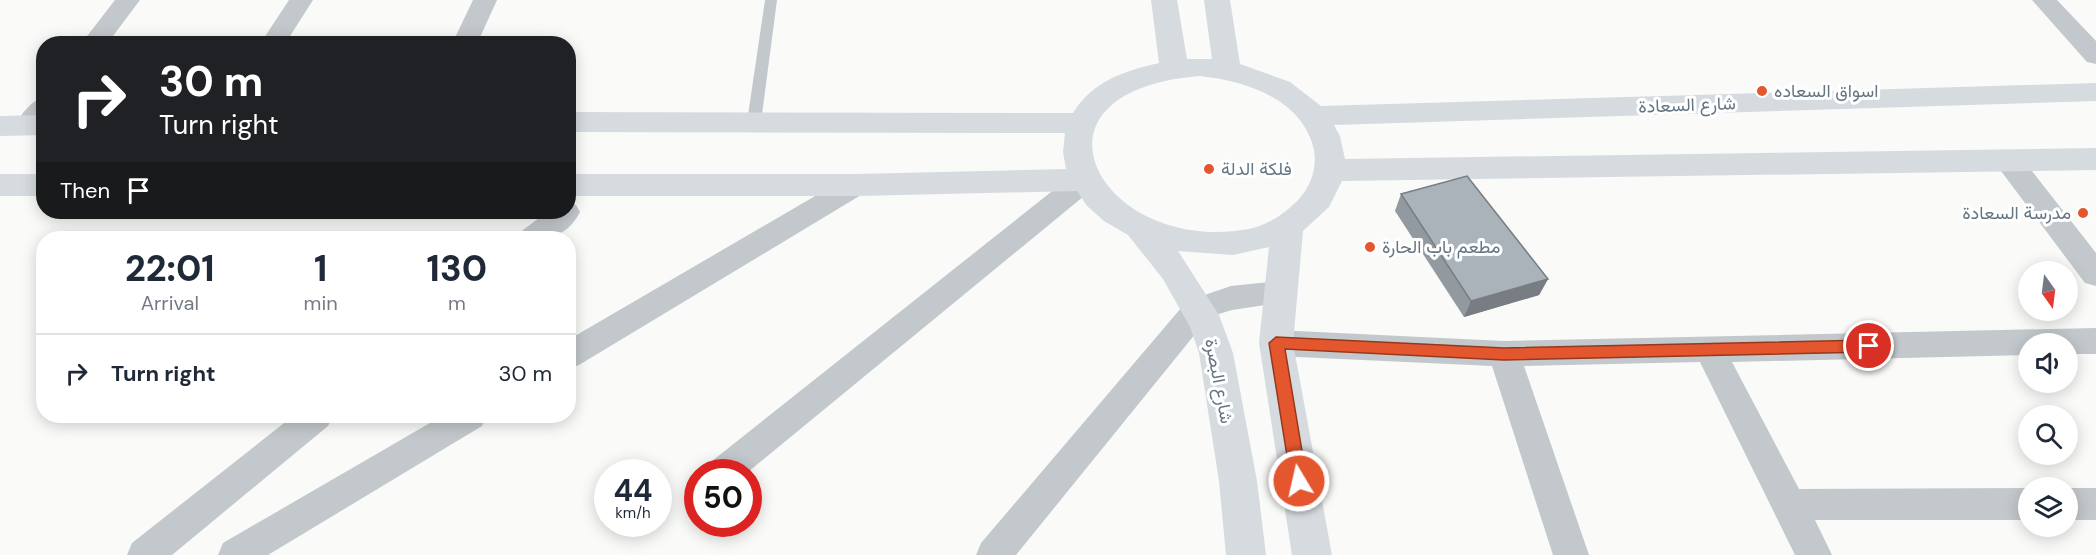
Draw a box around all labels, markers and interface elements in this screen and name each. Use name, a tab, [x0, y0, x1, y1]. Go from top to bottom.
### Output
text: 30 m	[159, 54, 263, 109]
icon: right	[60, 60, 138, 138]
place label: اسواق السعاده	[1774, 79, 1878, 103]
marker: اسواق السعاده	[1755, 84, 1769, 98]
street label: شارع السعادة	[1638, 91, 1736, 119]
text: Turn right	[159, 107, 279, 142]
place label: فلكة الدلة	[1221, 157, 1292, 181]
marker: فلكة الدلة	[1202, 162, 1216, 176]
icon: arrive	[122, 174, 155, 207]
text: Then	[60, 176, 110, 205]
place label: مدرسة السعادة	[1962, 201, 2071, 225]
marker: مدرسة السعادة	[2076, 206, 2090, 220]
place label: مطعم باب الحارة	[1382, 235, 1500, 259]
marker: مطعم باب الحارة	[1363, 240, 1377, 254]
text: 22:01	[125, 245, 215, 292]
text: 1	[314, 245, 327, 292]
text: 130	[427, 245, 487, 292]
north arrow	[2018, 261, 2078, 321]
map controls	[2018, 261, 2078, 537]
text: Arrival	[141, 290, 199, 316]
text: min	[304, 290, 338, 316]
text: m	[448, 290, 466, 316]
pin	[1843, 320, 1894, 371]
icon: arrive	[1852, 329, 1885, 362]
button: sound	[2018, 333, 2078, 393]
street label: شارع البصرة	[1199, 337, 1239, 425]
icon: right	[60, 357, 93, 390]
text: Turn right	[111, 359, 216, 388]
text: 30 m	[498, 359, 552, 388]
button: search	[2018, 405, 2078, 465]
position arrow	[1267, 449, 1331, 513]
speed limit sign: 50	[684, 459, 762, 537]
text: 44	[614, 471, 653, 510]
button: layers	[2018, 477, 2078, 537]
text: km/h	[615, 503, 651, 523]

